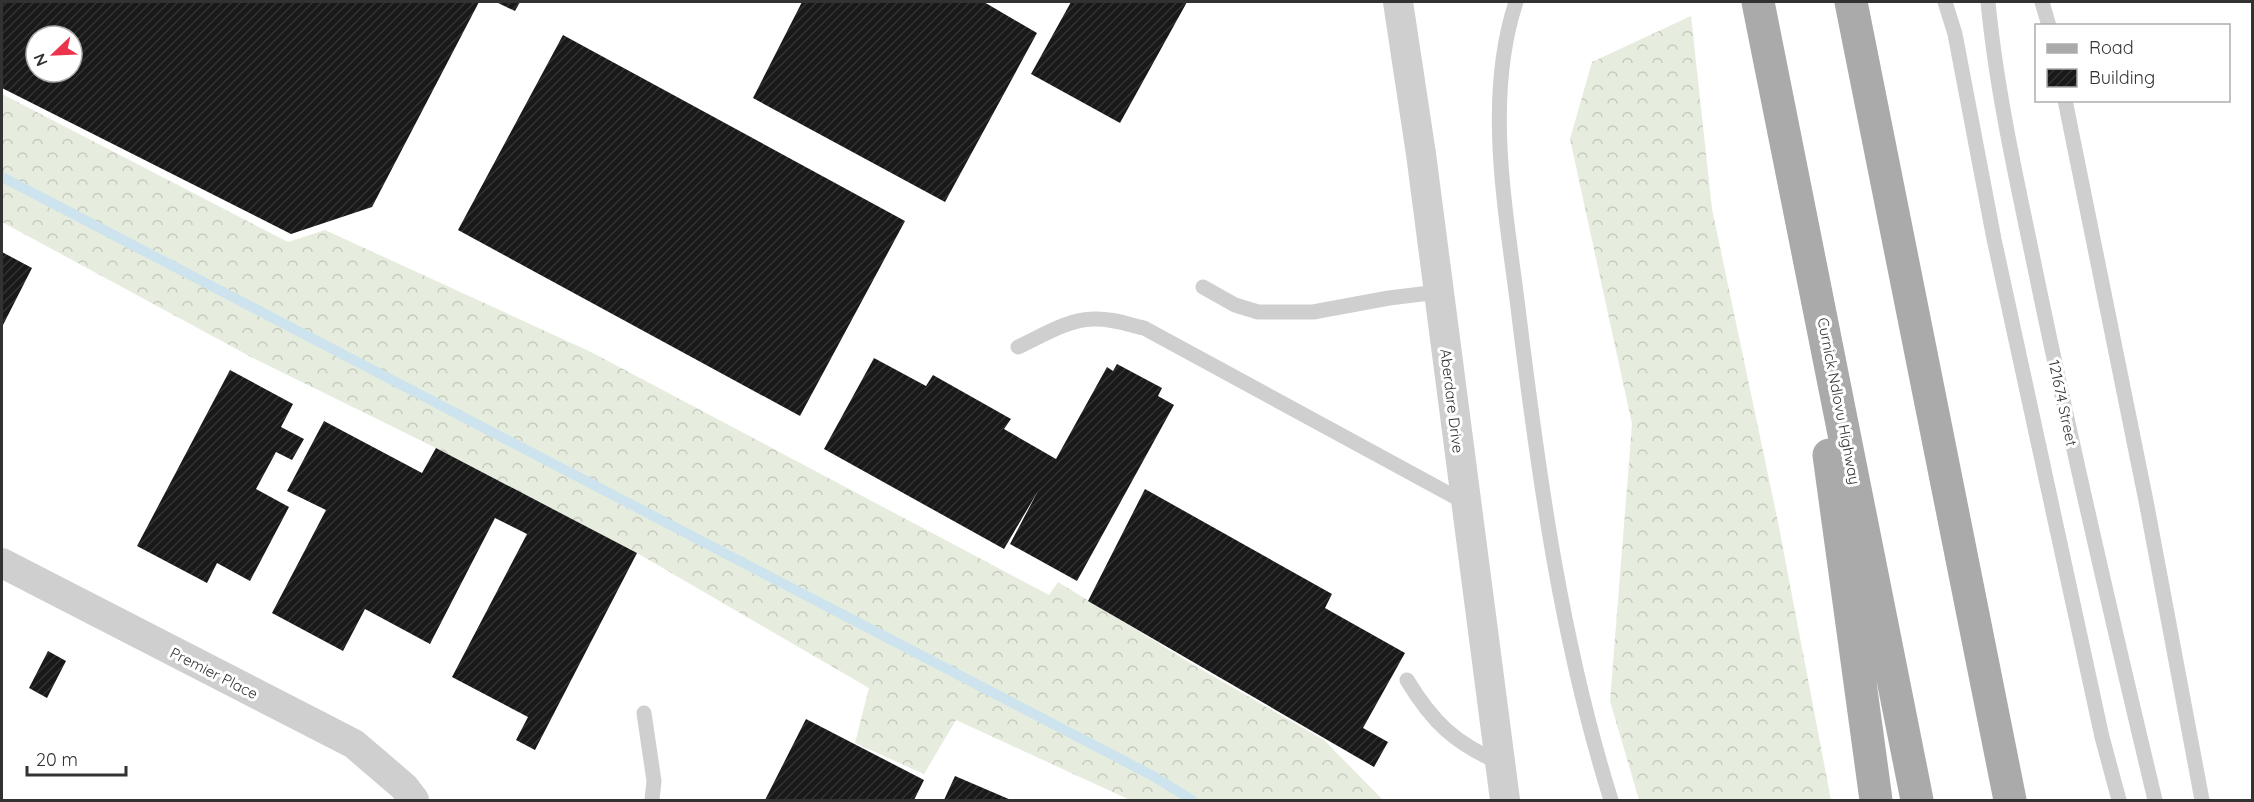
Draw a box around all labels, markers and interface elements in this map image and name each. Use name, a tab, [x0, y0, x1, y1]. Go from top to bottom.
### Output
north arrow	[24, 24, 84, 84]
legend	[2035, 24, 2230, 102]
text: Road	[2089, 36, 2134, 59]
text: N	[29, 51, 52, 69]
text: Building	[2089, 66, 2155, 89]
street label: Curnick Ndlovu Highway	[1813, 316, 1865, 486]
street label: Aberdare Drive	[1436, 348, 1468, 454]
street label: 121674 Street	[2045, 358, 2081, 448]
street label: Premier Place	[167, 643, 261, 703]
scale bar	[27, 739, 126, 777]
text: 20 m	[36, 748, 78, 771]

